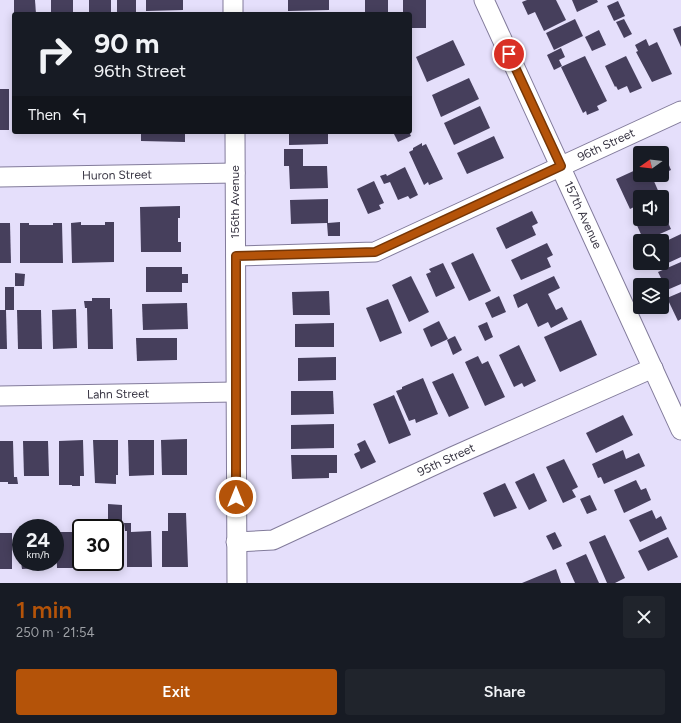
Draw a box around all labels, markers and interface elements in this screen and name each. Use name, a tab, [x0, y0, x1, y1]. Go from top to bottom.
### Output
text: 90 m	[94, 26, 159, 60]
icon: right	[28, 28, 80, 80]
pin	[492, 37, 526, 71]
icon: arrive	[498, 43, 520, 65]
text: 96th Street	[94, 60, 186, 82]
icon: left	[69, 104, 91, 126]
text: Then	[28, 106, 61, 124]
street label: 96th Street	[575, 125, 637, 164]
north arrow	[633, 146, 669, 182]
map controls	[633, 146, 669, 314]
street label: 156th Avenue	[228, 165, 242, 239]
street label: Huron Street	[82, 167, 153, 183]
street label: 157th Avenue	[561, 179, 605, 251]
button: sound	[633, 190, 669, 226]
button: search	[633, 234, 669, 270]
button: layers	[633, 278, 669, 314]
street label: Lahn Street	[87, 386, 150, 402]
street label: 95th Street	[415, 440, 477, 479]
position arrow	[215, 476, 257, 518]
speed limit sign: 30	[72, 519, 124, 571]
text: 24	[26, 528, 50, 552]
text: km/h	[27, 548, 49, 561]
text: 1 min	[16, 595, 72, 624]
button: close	[623, 596, 665, 638]
text: 250 m · 21:54	[16, 625, 95, 640]
button: Exit	[16, 669, 337, 715]
button: Share	[345, 669, 665, 715]

